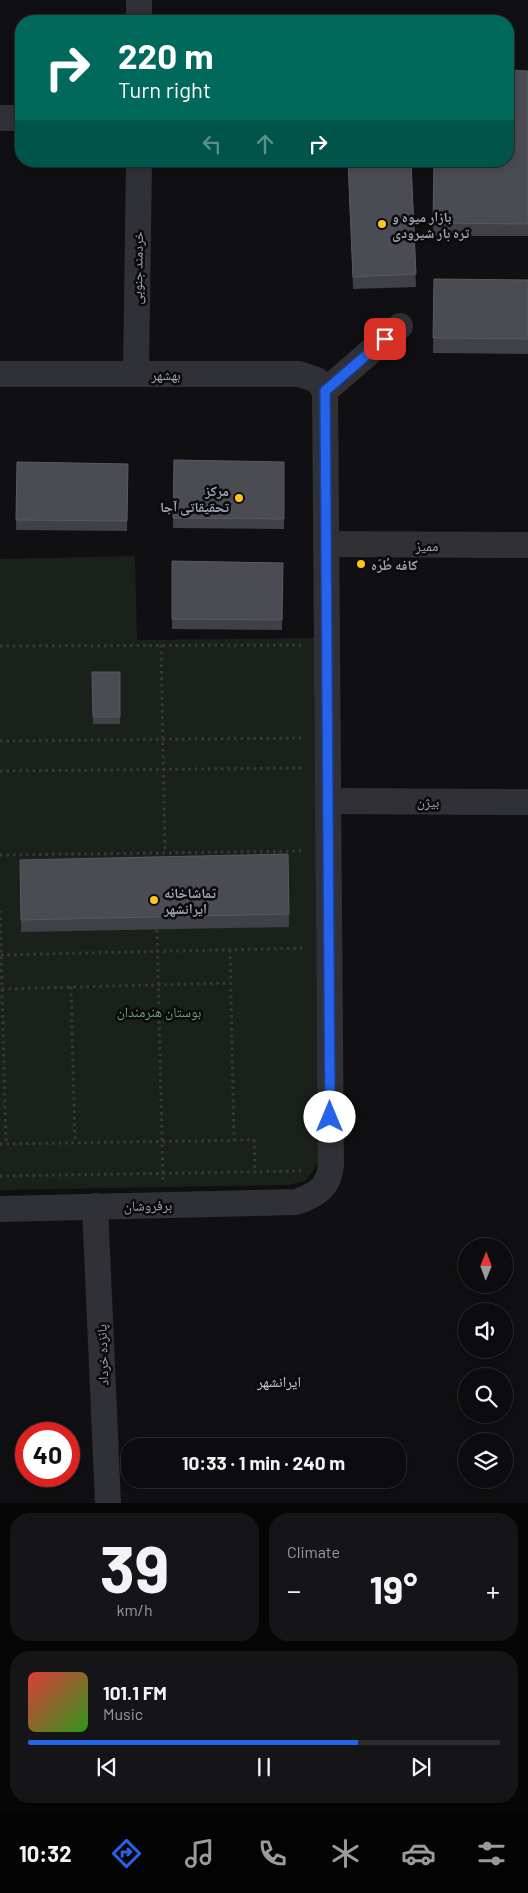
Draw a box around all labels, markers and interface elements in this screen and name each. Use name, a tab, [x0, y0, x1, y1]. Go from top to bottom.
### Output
text: 220 m	[118, 34, 213, 76]
icon: right	[35, 35, 100, 100]
text: Turn right	[118, 76, 211, 102]
icon: left	[198, 130, 226, 158]
icon: ahead	[251, 130, 279, 158]
icon: right	[304, 130, 332, 158]
place label: بازار میوه و تره بار شیرودی	[392, 208, 470, 242]
marker: بازار میوه و تره بار شیرودی	[376, 218, 388, 230]
street label: خردمند جنوبی	[128, 231, 147, 305]
pin	[364, 318, 406, 360]
icon: arrive	[371, 325, 399, 353]
street label: بهشهر	[150, 366, 181, 384]
place label: مرکز تحقیقاتی آجا	[160, 482, 229, 516]
marker: مرکز تحقیقاتی آجا	[233, 492, 245, 504]
street label: ممیز	[415, 537, 438, 555]
place label: کافه طُرّه	[371, 556, 418, 573]
marker: کافه طُرّه	[355, 558, 367, 570]
street label: بیژن	[417, 793, 440, 811]
place label: تماشاخانه ایرانشهر	[163, 884, 216, 918]
marker: تماشاخانه ایرانشهر	[148, 894, 160, 906]
park label: بوستان هنرمندان	[117, 1003, 201, 1021]
position arrow	[303, 1090, 355, 1142]
street label: برفروشان	[124, 1196, 173, 1215]
north arrow	[458, 1238, 512, 1292]
map controls	[458, 1238, 513, 1488]
button: sound	[458, 1303, 513, 1358]
street label: پانزده خرداد	[92, 1324, 113, 1386]
button: search	[458, 1368, 513, 1423]
district label: ایرانشهر	[256, 1372, 301, 1391]
speed limit sign: 40	[15, 1422, 80, 1487]
button: layers	[458, 1433, 513, 1488]
text: 10:33 · 1 min · 240 m	[182, 1451, 345, 1474]
text: 39	[100, 1528, 169, 1606]
text: Climate	[287, 1542, 340, 1561]
text: 19°	[370, 1566, 417, 1612]
text: −	[287, 1573, 301, 1607]
text: +	[486, 1573, 500, 1607]
text: km/h	[116, 1600, 153, 1619]
text: 101.1 FM	[103, 1681, 167, 1704]
text: Music	[103, 1704, 143, 1723]
icon: previous	[93, 1753, 121, 1781]
icon: pause	[250, 1753, 278, 1781]
icon: next	[407, 1753, 435, 1781]
icon: directions	[109, 1836, 144, 1871]
icon: music	[182, 1836, 217, 1871]
icon: phone	[255, 1836, 290, 1871]
icon: climate	[328, 1836, 363, 1871]
icon: car	[401, 1836, 436, 1871]
icon: filters	[474, 1836, 509, 1871]
text: 10:32	[19, 1840, 72, 1866]

